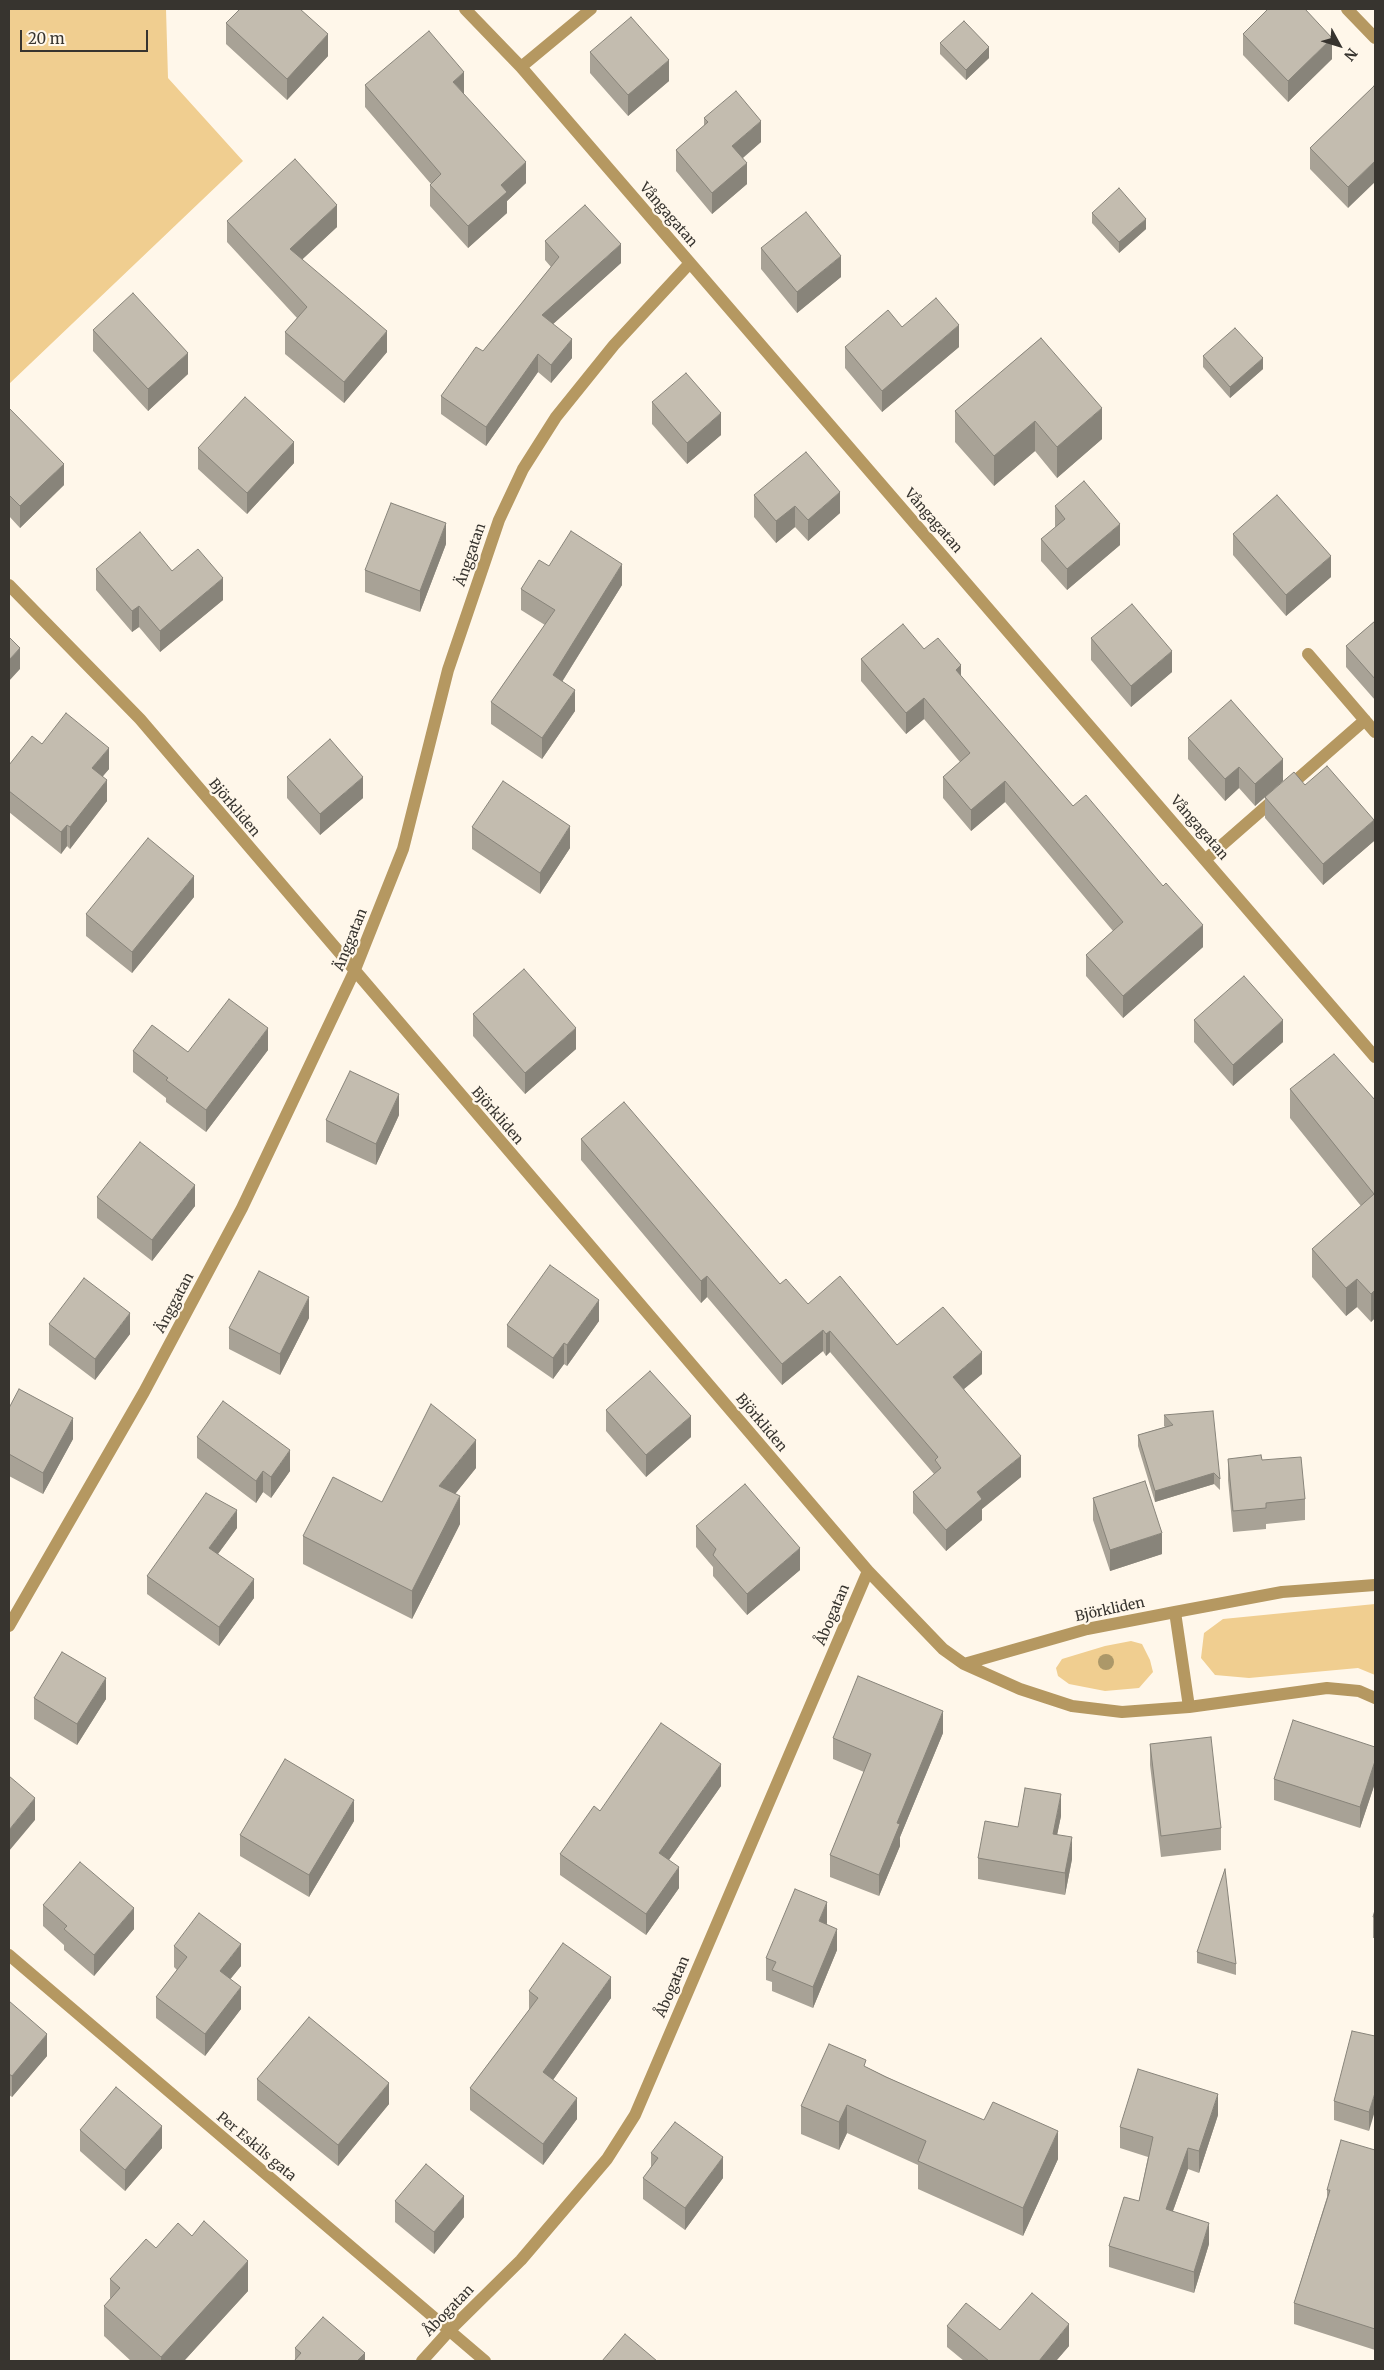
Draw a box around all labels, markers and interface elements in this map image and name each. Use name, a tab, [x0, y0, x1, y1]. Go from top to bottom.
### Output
scale bar	[22, 20, 150, 52]
north arrow	[1314, 20, 1364, 70]
text: 20 m	[28, 29, 65, 48]
text: N	[1340, 44, 1361, 64]
street label: Vångagatan	[636, 179, 700, 251]
street label: Vångagatan	[901, 485, 965, 557]
street label: Änggatan	[452, 521, 490, 589]
street label: Björkliden	[205, 776, 263, 840]
street label: Vångagatan	[1167, 792, 1231, 864]
street label: Änggatan	[331, 906, 371, 974]
street label: Björkliden	[468, 1084, 526, 1148]
street label: Änggatan	[152, 1270, 198, 1336]
street label: Björkliden	[732, 1391, 790, 1455]
street label: Åbogatan	[813, 1582, 853, 1648]
street label: Björkliden	[1074, 1594, 1146, 1626]
street label: Åbogatan	[653, 1954, 693, 2020]
street label: Per Eskils gata	[213, 2109, 299, 2185]
street label: Åbogatan	[420, 2282, 478, 2340]

